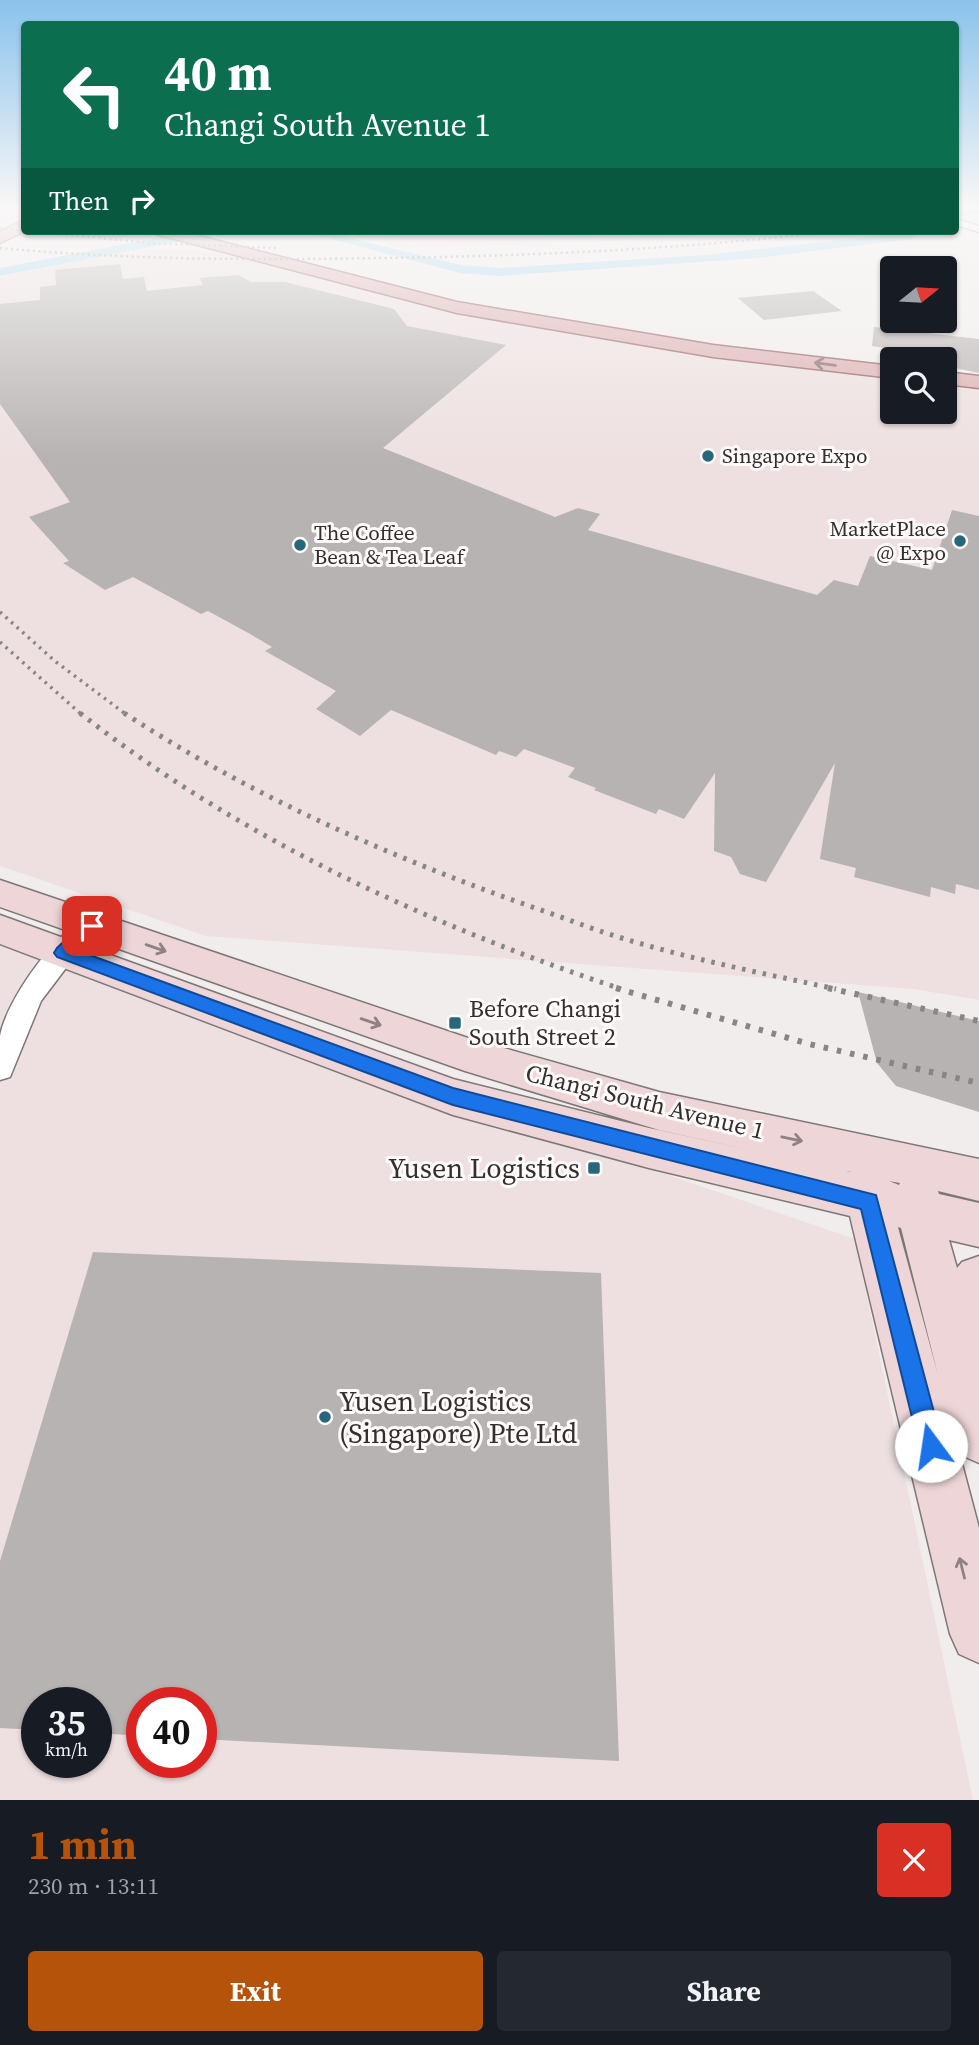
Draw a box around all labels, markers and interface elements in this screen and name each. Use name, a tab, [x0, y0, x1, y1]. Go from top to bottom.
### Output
text: 40 m	[164, 39, 272, 106]
icon: left	[49, 49, 140, 140]
text: Changi South Avenue 1	[164, 103, 490, 147]
icon: right	[123, 182, 161, 220]
text: Then	[49, 183, 109, 219]
north arrow	[880, 256, 957, 332]
map controls	[880, 256, 957, 424]
button: search	[880, 347, 957, 424]
one-way arrow	[814, 357, 837, 370]
place label: Singapore Expo	[722, 441, 868, 470]
marker: Singapore Expo	[700, 448, 716, 464]
place label: MarketPlace @ Expo	[830, 514, 946, 567]
place label: The Coffee Bean & Tea Leaf	[314, 518, 466, 571]
marker: MarketPlace @ Expo	[952, 533, 968, 549]
marker: The Coffee Bean & Tea Leaf	[292, 537, 308, 553]
pin	[62, 896, 122, 956]
icon: arrive	[73, 907, 111, 945]
one-way arrow	[145, 943, 167, 955]
place label: Before Changi South Street 2	[469, 992, 621, 1053]
marker: Before Changi South Street 2	[447, 1015, 463, 1031]
one-way arrow	[360, 1017, 382, 1029]
street label: Changi South Avenue 1	[522, 1056, 768, 1147]
one-way arrow	[780, 1132, 803, 1146]
place label: Yusen Logistics	[388, 1149, 580, 1187]
marker: Yusen Logistics	[586, 1160, 602, 1176]
place label: Yusen Logistics (Singapore) Pte Ltd	[339, 1382, 577, 1452]
marker: Yusen Logistics (Singapore) Pte Ltd	[317, 1409, 333, 1425]
position arrow	[894, 1409, 968, 1483]
one-way arrow	[955, 1557, 968, 1580]
speed limit sign: 40	[126, 1687, 217, 1778]
text: 35	[48, 1699, 85, 1747]
text: km/h	[45, 1737, 88, 1762]
text: 1 min	[28, 1815, 137, 1873]
button: close	[877, 1823, 951, 1897]
text: 230 m · 13:11	[28, 1870, 159, 1902]
button: Exit	[28, 1951, 483, 2031]
button: Share	[497, 1951, 951, 2031]

